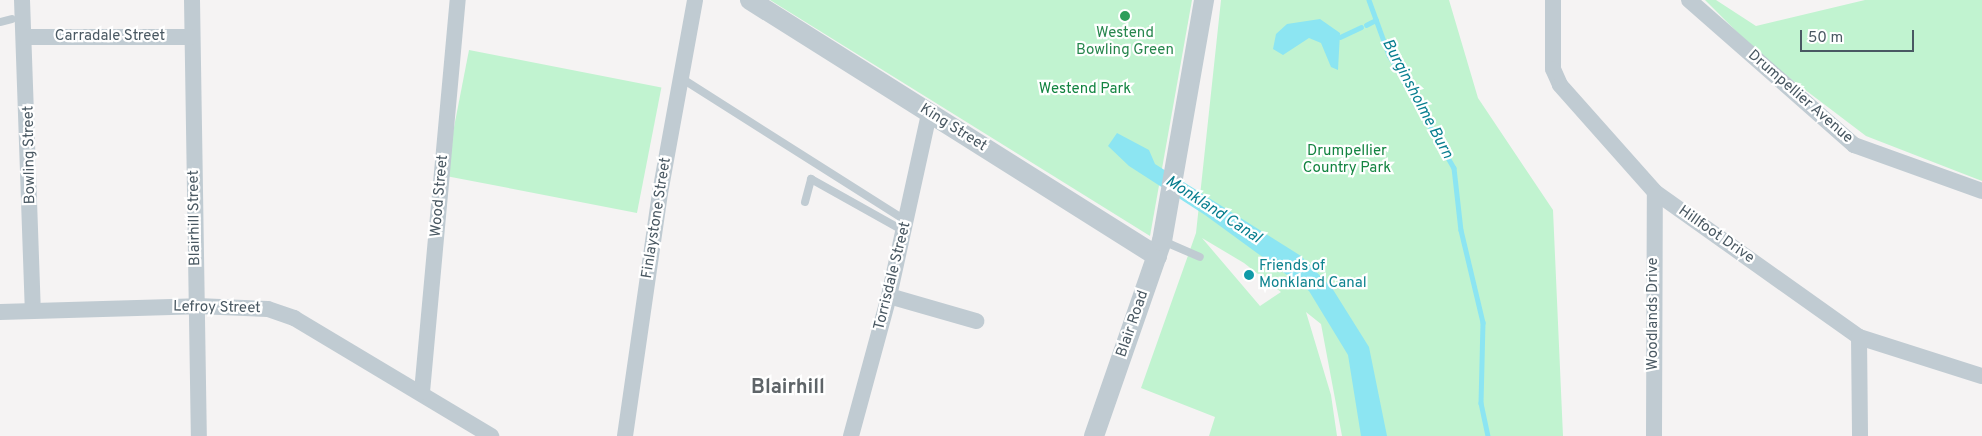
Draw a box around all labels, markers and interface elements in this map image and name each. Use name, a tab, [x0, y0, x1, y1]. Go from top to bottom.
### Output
marker: Westend Bowling Green	[1119, 10, 1131, 22]
scale bar	[1802, 20, 1916, 52]
place label: Westend Bowling Green	[1076, 24, 1174, 59]
street label: Carradale Street	[55, 28, 165, 46]
text: 50 m	[1808, 29, 1843, 48]
water label: Burginsholme Burn	[1377, 36, 1457, 162]
street label: Drumpellier Avenue	[1744, 46, 1856, 148]
park label: Westend Park	[1039, 81, 1131, 99]
street label: King Street	[916, 100, 990, 156]
street label: Bowling Street	[20, 106, 40, 204]
park label: Drumpellier Country Park	[1303, 142, 1391, 177]
street label: Wood Street	[427, 154, 453, 238]
street label: Finlaystone Street	[639, 156, 675, 280]
street label: Blairhill Street	[185, 170, 205, 266]
water label: Monkland Canal	[1162, 172, 1264, 248]
street label: Hillfoot Drive	[1675, 202, 1757, 268]
street label: Torrisdale Street	[871, 220, 915, 332]
place label: Friends of Monkland Canal	[1259, 257, 1367, 292]
street label: Woodlands Drive	[1645, 257, 1663, 371]
marker: Friends of Monkland Canal	[1243, 269, 1255, 281]
street label: Blair Road	[1113, 288, 1153, 360]
street label: Lefroy Street	[173, 298, 261, 318]
district label: Blairhill	[751, 376, 825, 400]

